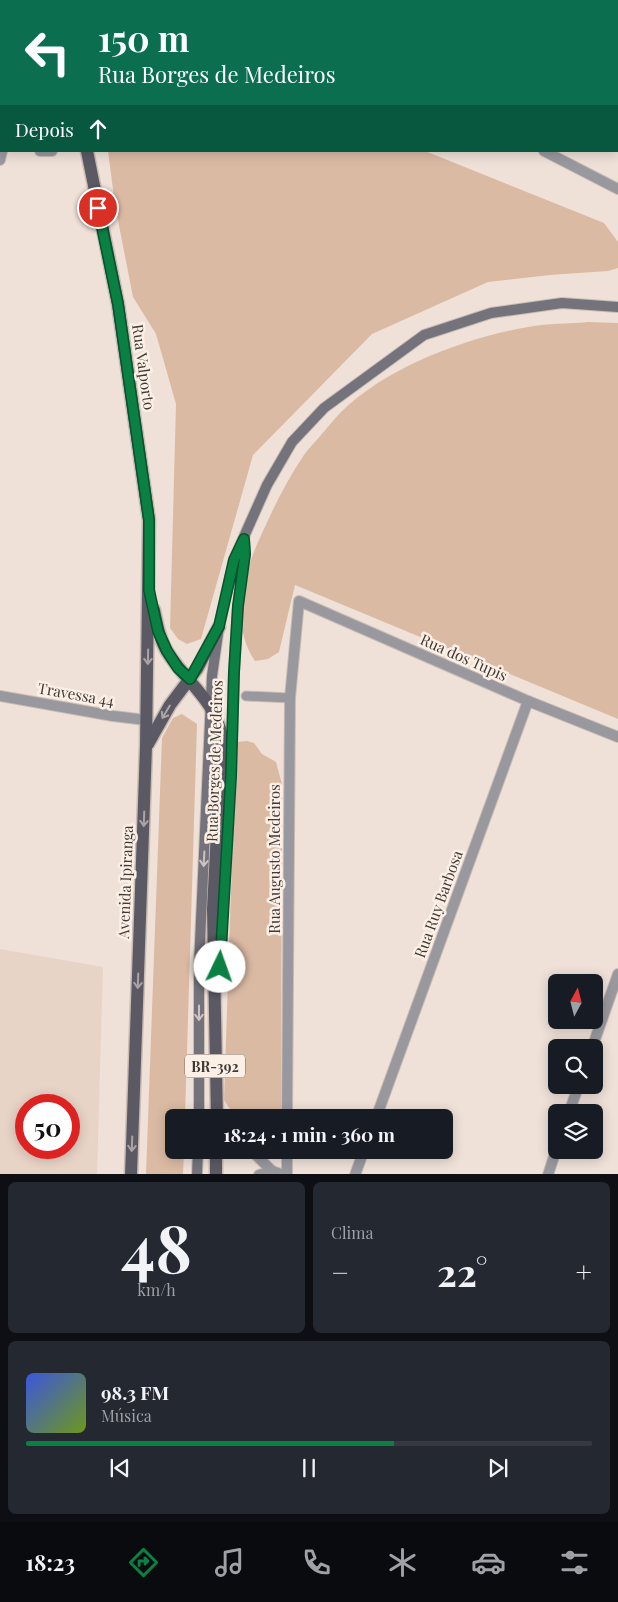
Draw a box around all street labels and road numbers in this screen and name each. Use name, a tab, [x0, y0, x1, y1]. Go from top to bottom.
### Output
street label: Rua Valporto	[128, 323, 160, 411]
street label: Rua dos Tupis	[417, 629, 511, 685]
street label: Travessa 44	[36, 677, 116, 711]
street label: Rua Borges de Medeiros	[201, 680, 227, 842]
street label: Rua Augusto Medeiros	[264, 784, 284, 934]
street label: Avenida Ipiranga	[113, 824, 137, 940]
street label: Rua Ruy Barbosa	[409, 847, 467, 960]
road number: BR-392	[185, 1054, 245, 1078]

